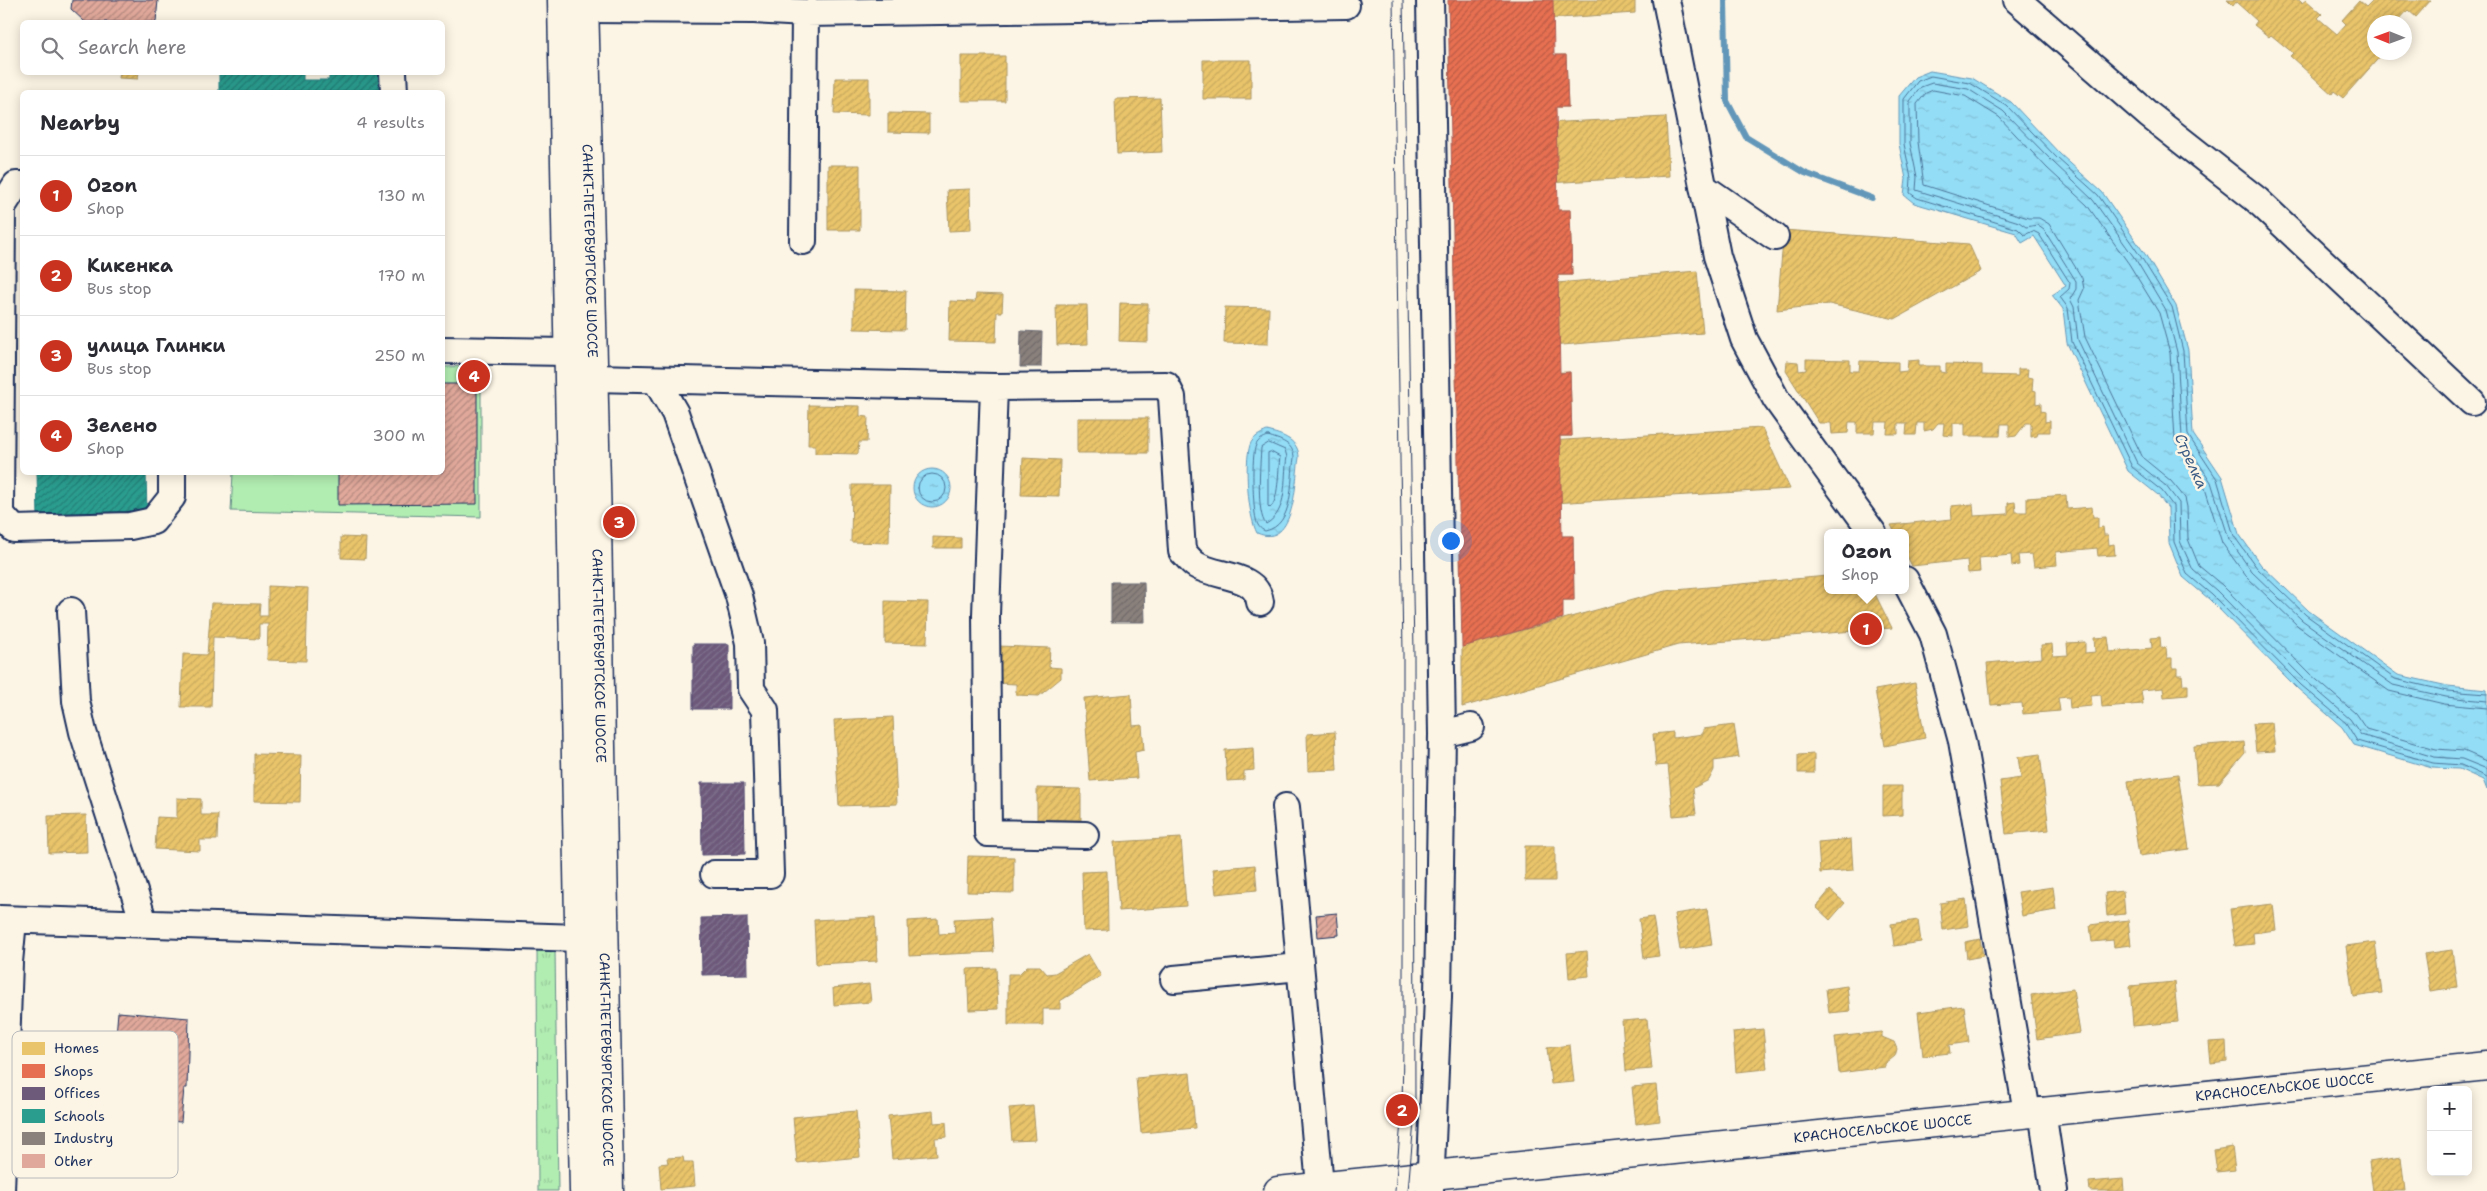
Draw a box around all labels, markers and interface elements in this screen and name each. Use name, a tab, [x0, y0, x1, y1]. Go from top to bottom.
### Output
north arrow	[2367, 15, 2412, 60]
search box	[20, 20, 445, 75]
icon: search	[38, 34, 66, 62]
text: Search here	[78, 35, 187, 60]
text: Nearby	[40, 109, 120, 137]
text: 4 results	[356, 112, 425, 133]
street label: САНКТ-ПЕТЕРБУРГСКОЕ ШОССЕ	[579, 144, 602, 358]
text: Ozon	[87, 173, 137, 198]
text: 1	[52, 185, 60, 206]
text: 130 m	[378, 185, 425, 206]
text: Shop	[87, 198, 124, 219]
text: Кикенка	[87, 253, 173, 278]
text: 2	[50, 265, 62, 286]
text: 170 m	[378, 265, 425, 286]
text: Bus stop	[87, 278, 152, 299]
text: улица Глинки	[87, 333, 225, 358]
text: 3	[50, 345, 62, 366]
text: 250 m	[374, 345, 425, 366]
pin: 4	[458, 357, 490, 395]
text: Bus stop	[87, 358, 152, 379]
text: Зелено	[87, 413, 157, 438]
text: 4	[50, 425, 62, 446]
text: 300 m	[373, 425, 425, 446]
water label: Стрелка	[2170, 430, 2212, 492]
text: Shop	[87, 438, 124, 459]
pin: 3	[603, 503, 635, 541]
your location	[1438, 528, 1464, 554]
popup	[1824, 529, 1909, 594]
text: Ozon	[1841, 539, 1892, 564]
street label: САНКТ-ПЕТЕРБУРГСКОЕ ШОССЕ	[588, 549, 610, 763]
text: Shop	[1841, 564, 1879, 585]
pin: 1	[1850, 610, 1882, 648]
street label: САНКТ-ПЕТЕРБУРГСКОЕ ШОССЕ	[596, 953, 618, 1167]
legend	[12, 1031, 178, 1178]
text: Homes	[54, 1039, 99, 1057]
text: Shops	[54, 1062, 93, 1080]
street label: КРАСНОСЕЛЬСКОЕ ШОССЕ	[2194, 1069, 2375, 1105]
text: Offices	[54, 1084, 100, 1102]
map controls	[2427, 1086, 2472, 1176]
button: +	[2427, 1086, 2472, 1131]
pin: 2	[1386, 1091, 1418, 1129]
text: Schools	[54, 1107, 105, 1125]
street label: КРАСНОСЕЛЬСКОЕ ШОССЕ	[1793, 1110, 1973, 1147]
text: Industry	[54, 1129, 113, 1147]
button: −	[2427, 1131, 2472, 1176]
text: Other	[54, 1152, 93, 1170]

